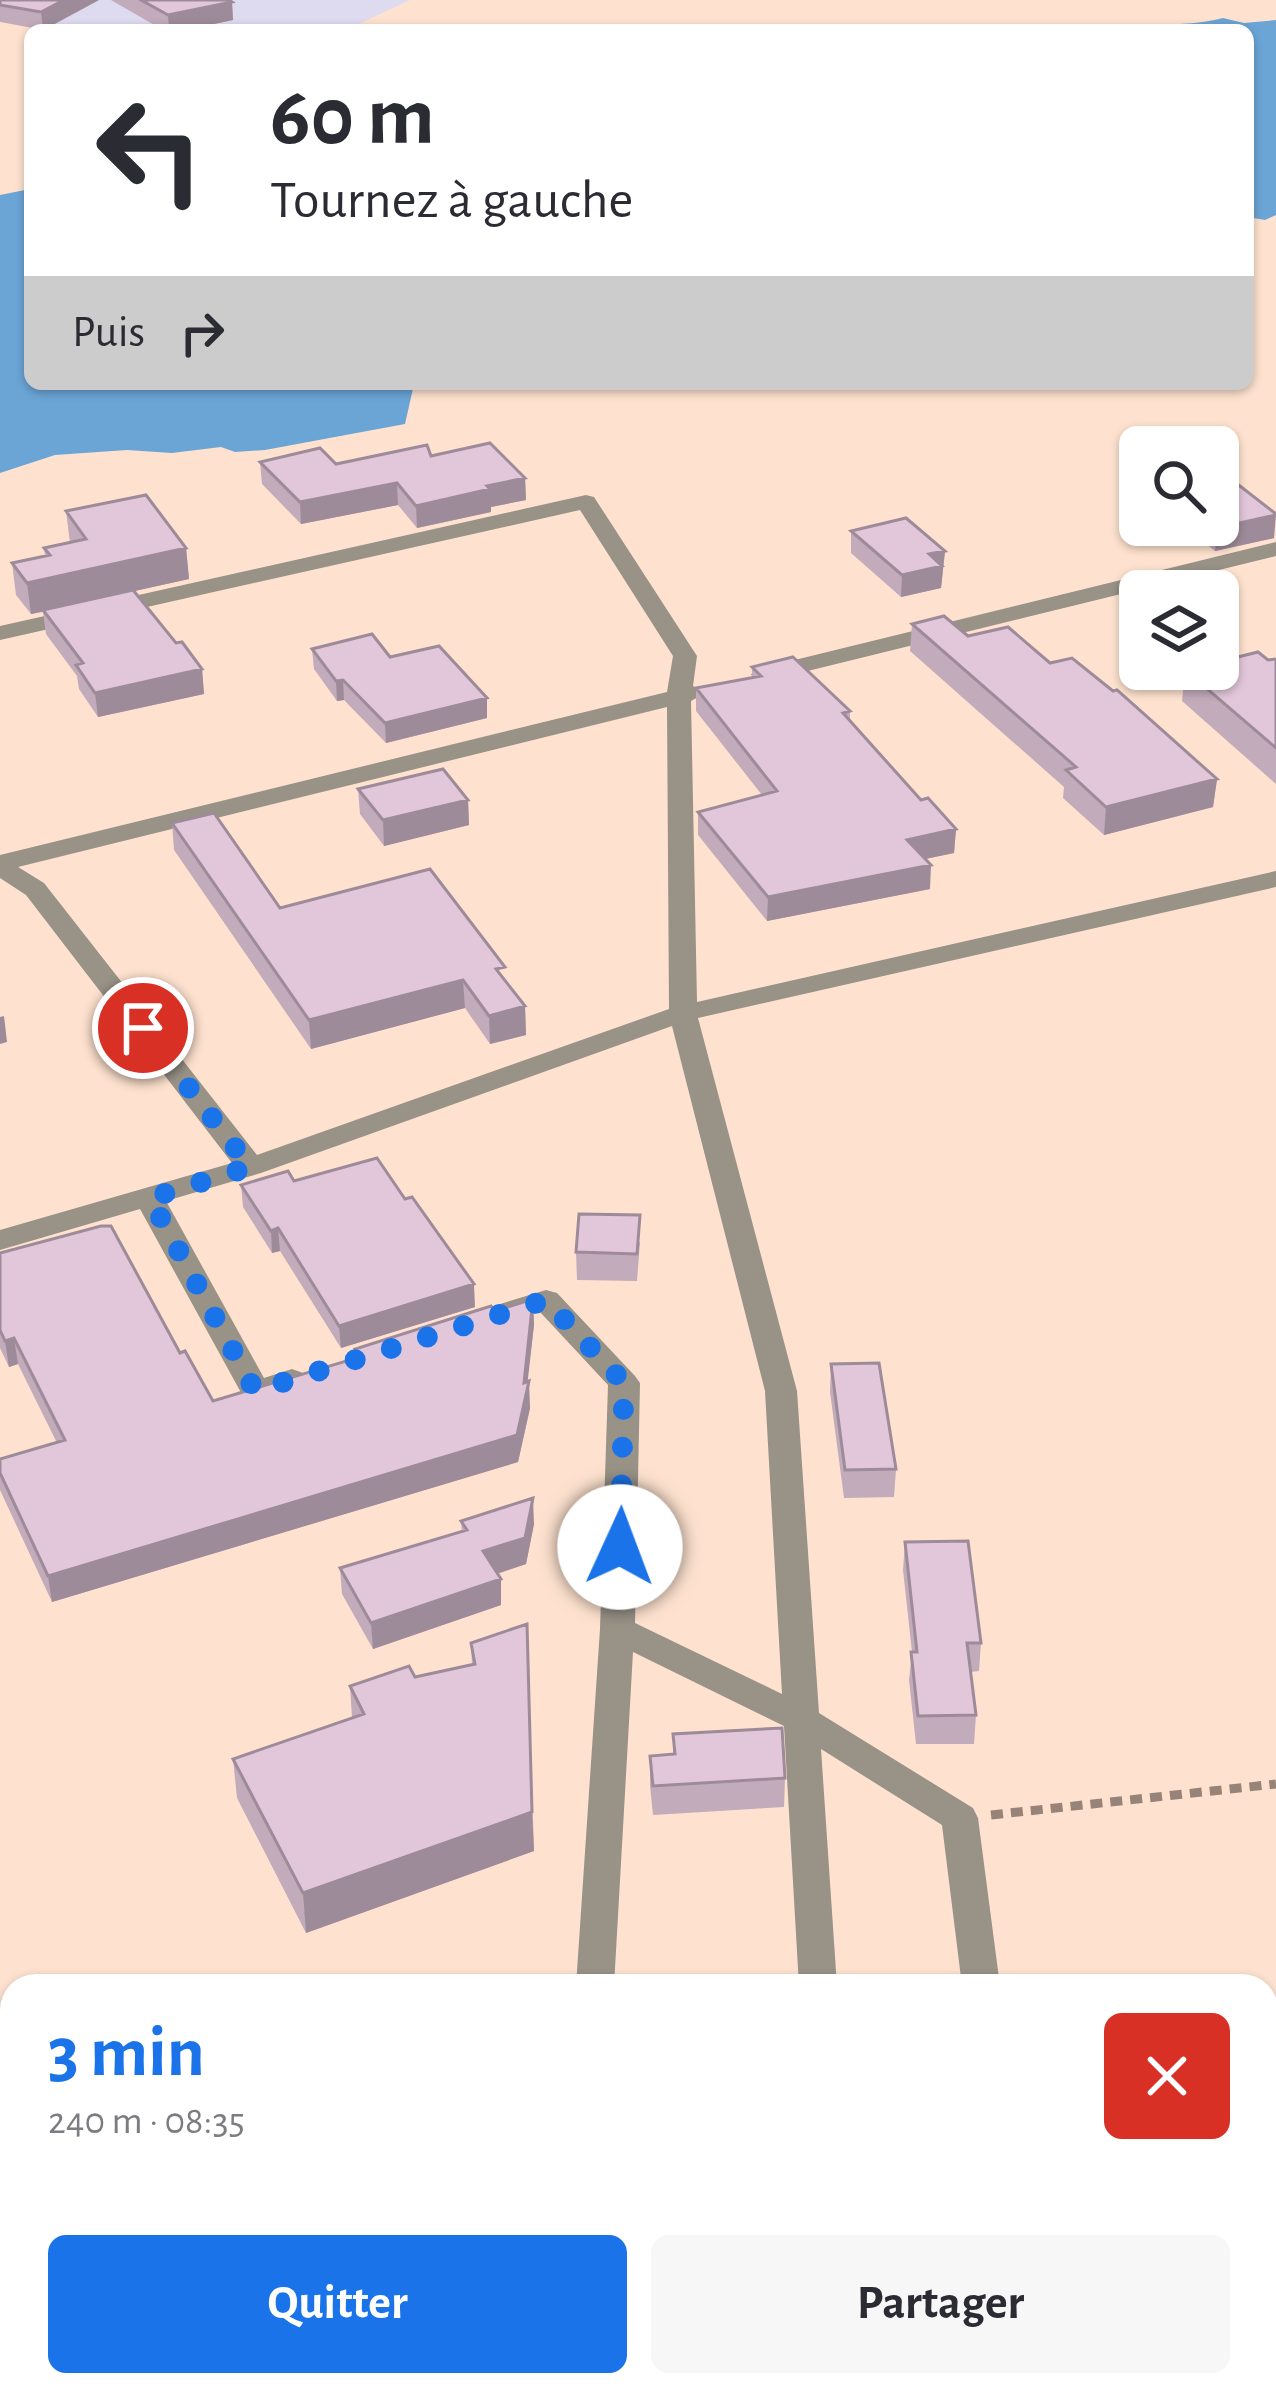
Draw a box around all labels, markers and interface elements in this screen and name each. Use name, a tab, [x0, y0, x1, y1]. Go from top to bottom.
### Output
icon: left	[72, 72, 228, 228]
text: 60 m	[270, 76, 435, 160]
text: Tournez à gauche	[270, 174, 633, 228]
icon: right	[169, 300, 235, 366]
text: Puis	[72, 310, 145, 355]
map controls	[1119, 426, 1239, 690]
button: search	[1119, 426, 1239, 546]
button: layers	[1119, 570, 1239, 690]
pin	[92, 977, 194, 1079]
icon: arrive	[110, 995, 176, 1061]
position arrow	[557, 1484, 683, 1610]
button: close	[1104, 2013, 1230, 2139]
text: 3 min	[48, 2017, 205, 2089]
text: 240 m · 08:35	[48, 2102, 245, 2141]
button: Quitter	[48, 2235, 627, 2373]
button: Partager	[651, 2235, 1230, 2373]

